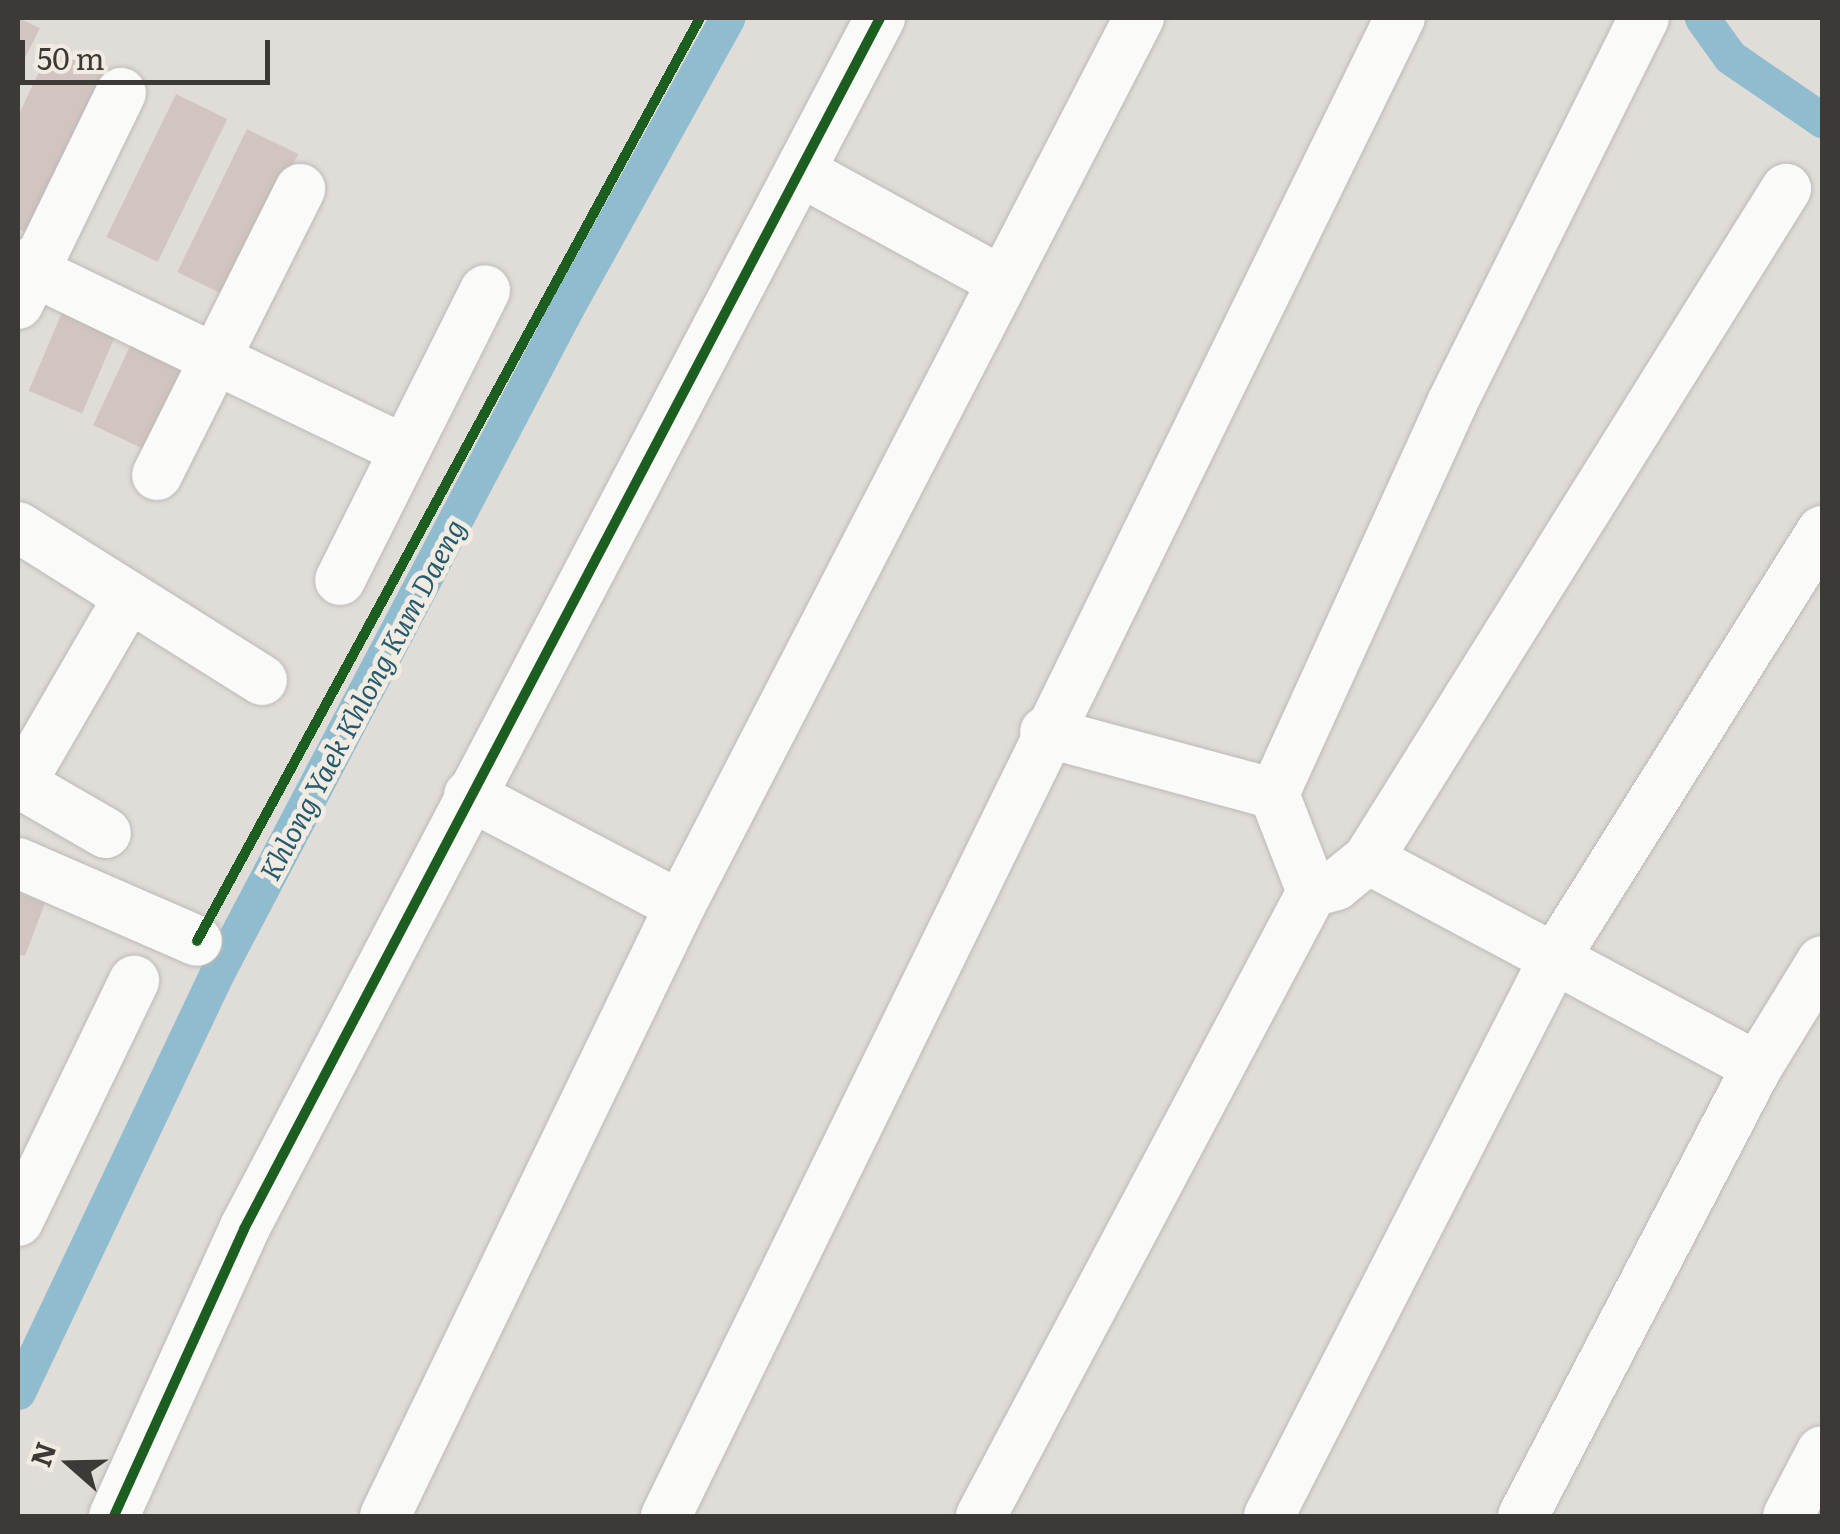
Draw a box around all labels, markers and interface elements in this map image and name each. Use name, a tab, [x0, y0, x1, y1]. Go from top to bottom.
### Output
scale bar	[25, 20, 275, 82]
text: 50 m	[37, 35, 105, 79]
water label: Khlong Yaek Khlong Kum Daeng	[251, 513, 471, 885]
north arrow	[20, 1414, 120, 1514]
text: N	[18, 1436, 66, 1472]

